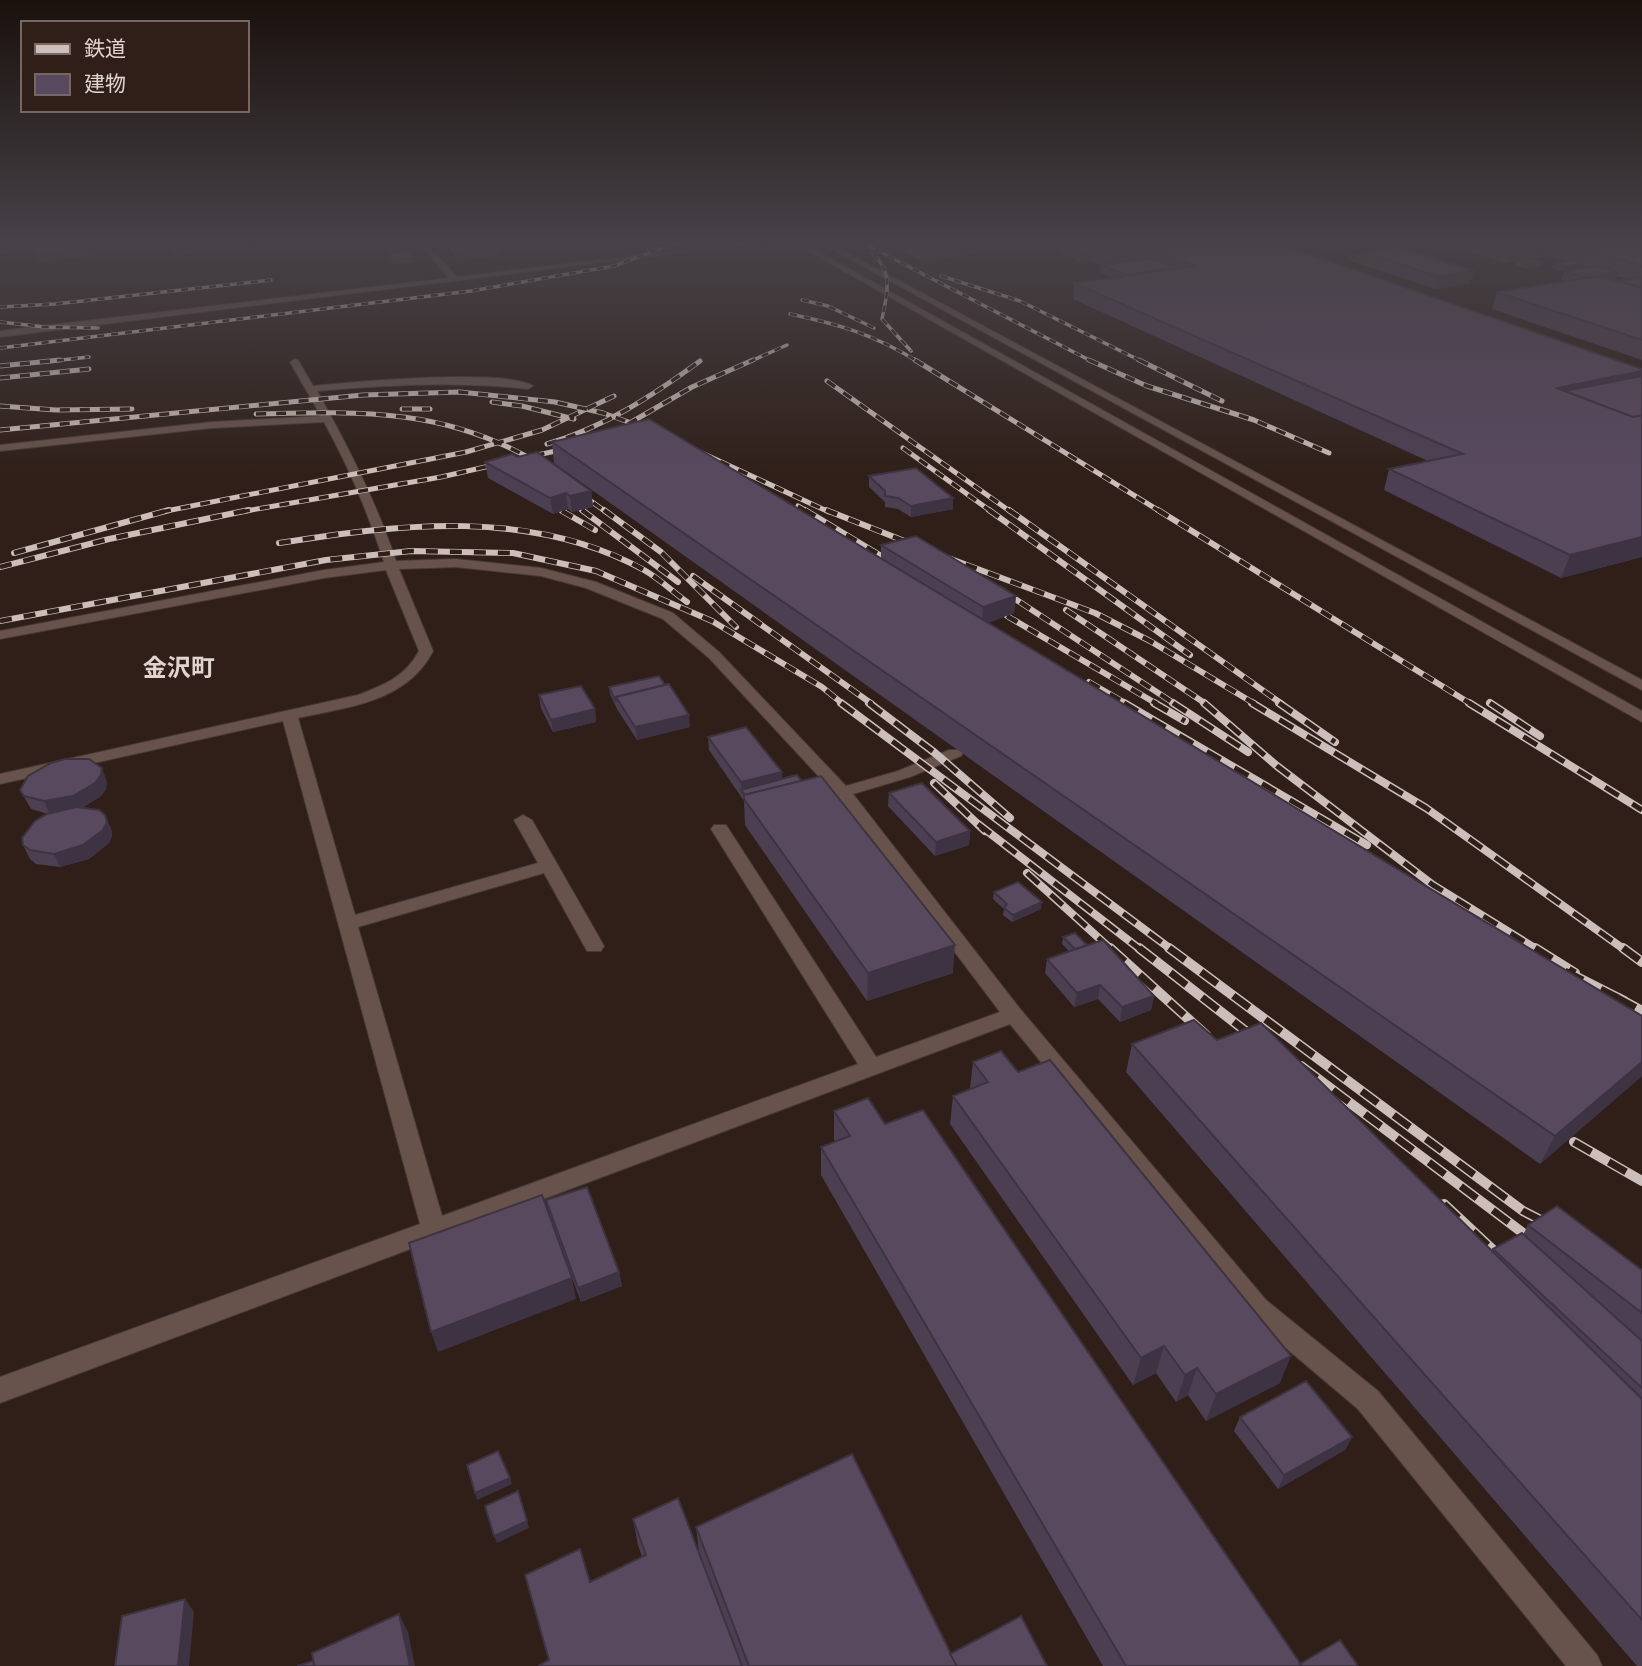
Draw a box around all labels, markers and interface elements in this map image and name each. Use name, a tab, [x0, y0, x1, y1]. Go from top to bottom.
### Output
legend	[21, 21, 248, 112]
text: 鉄道	[84, 37, 126, 61]
text: 建物	[84, 72, 126, 96]
district label: 金沢町	[143, 655, 215, 681]

